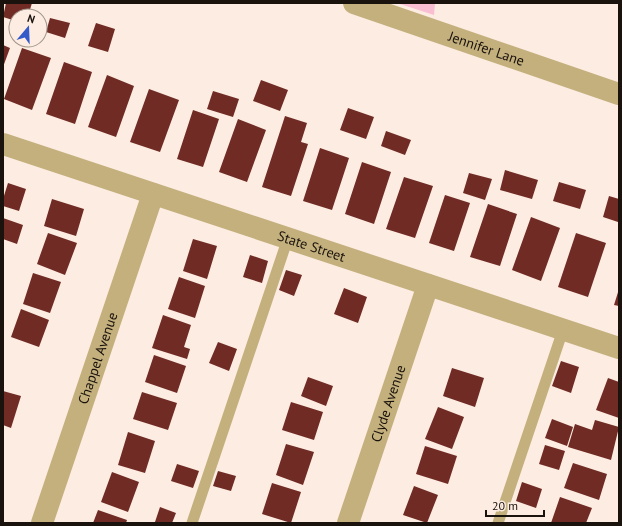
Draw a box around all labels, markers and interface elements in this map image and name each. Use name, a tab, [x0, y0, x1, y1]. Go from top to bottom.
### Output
north arrow	[8, 8, 48, 48]
text: N	[26, 11, 37, 26]
street label: Jennifer Lane	[445, 27, 527, 70]
street label: State Street	[275, 227, 348, 266]
street label: Chappel Avenue	[74, 310, 122, 407]
street label: Clyde Avenue	[367, 363, 409, 445]
scale bar	[486, 492, 544, 518]
text: 20 m	[492, 498, 518, 513]

